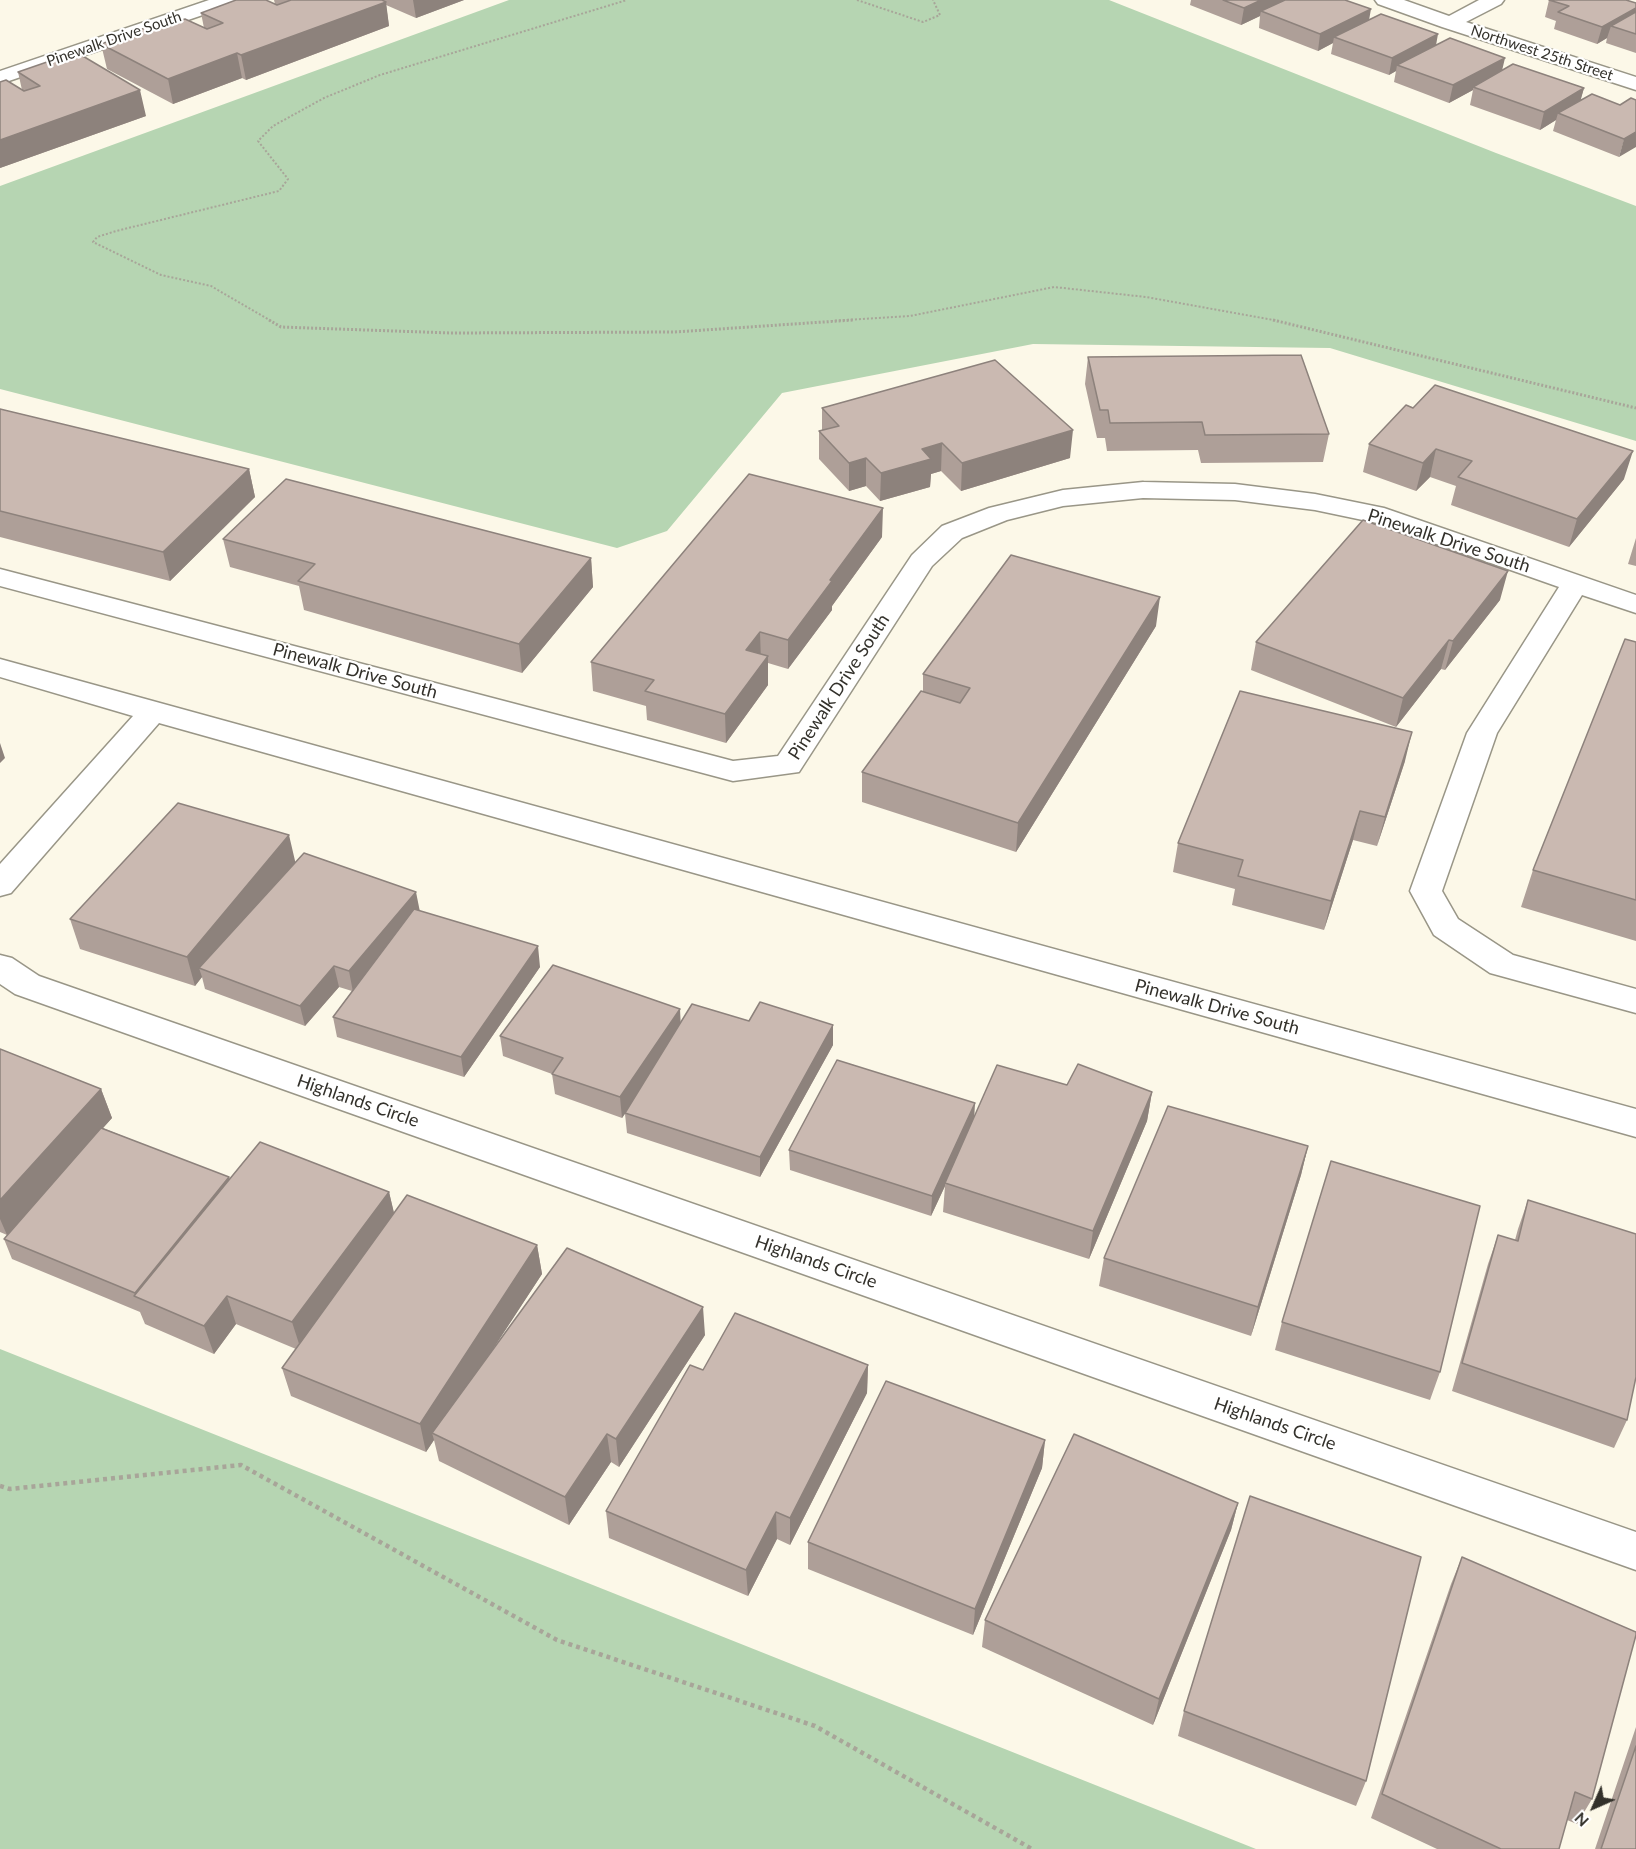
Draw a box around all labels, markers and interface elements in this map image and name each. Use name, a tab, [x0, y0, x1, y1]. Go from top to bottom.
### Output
street label: Pinewalk Drive South	[44, 7, 184, 71]
street label: Northwest 25th Street	[1469, 21, 1615, 85]
street label: Pinewalk Drive South	[1365, 505, 1533, 577]
street label: Pinewalk Drive South	[784, 610, 894, 764]
street label: Pinewalk Drive South	[270, 639, 440, 703]
street label: Pinewalk Drive South	[1132, 975, 1302, 1039]
street label: Highlands Circle	[294, 1070, 422, 1132]
street label: Highlands Circle	[752, 1231, 880, 1293]
street label: Highlands Circle	[1211, 1393, 1339, 1455]
north arrow	[1564, 1777, 1624, 1837]
text: N	[1570, 1809, 1592, 1831]

